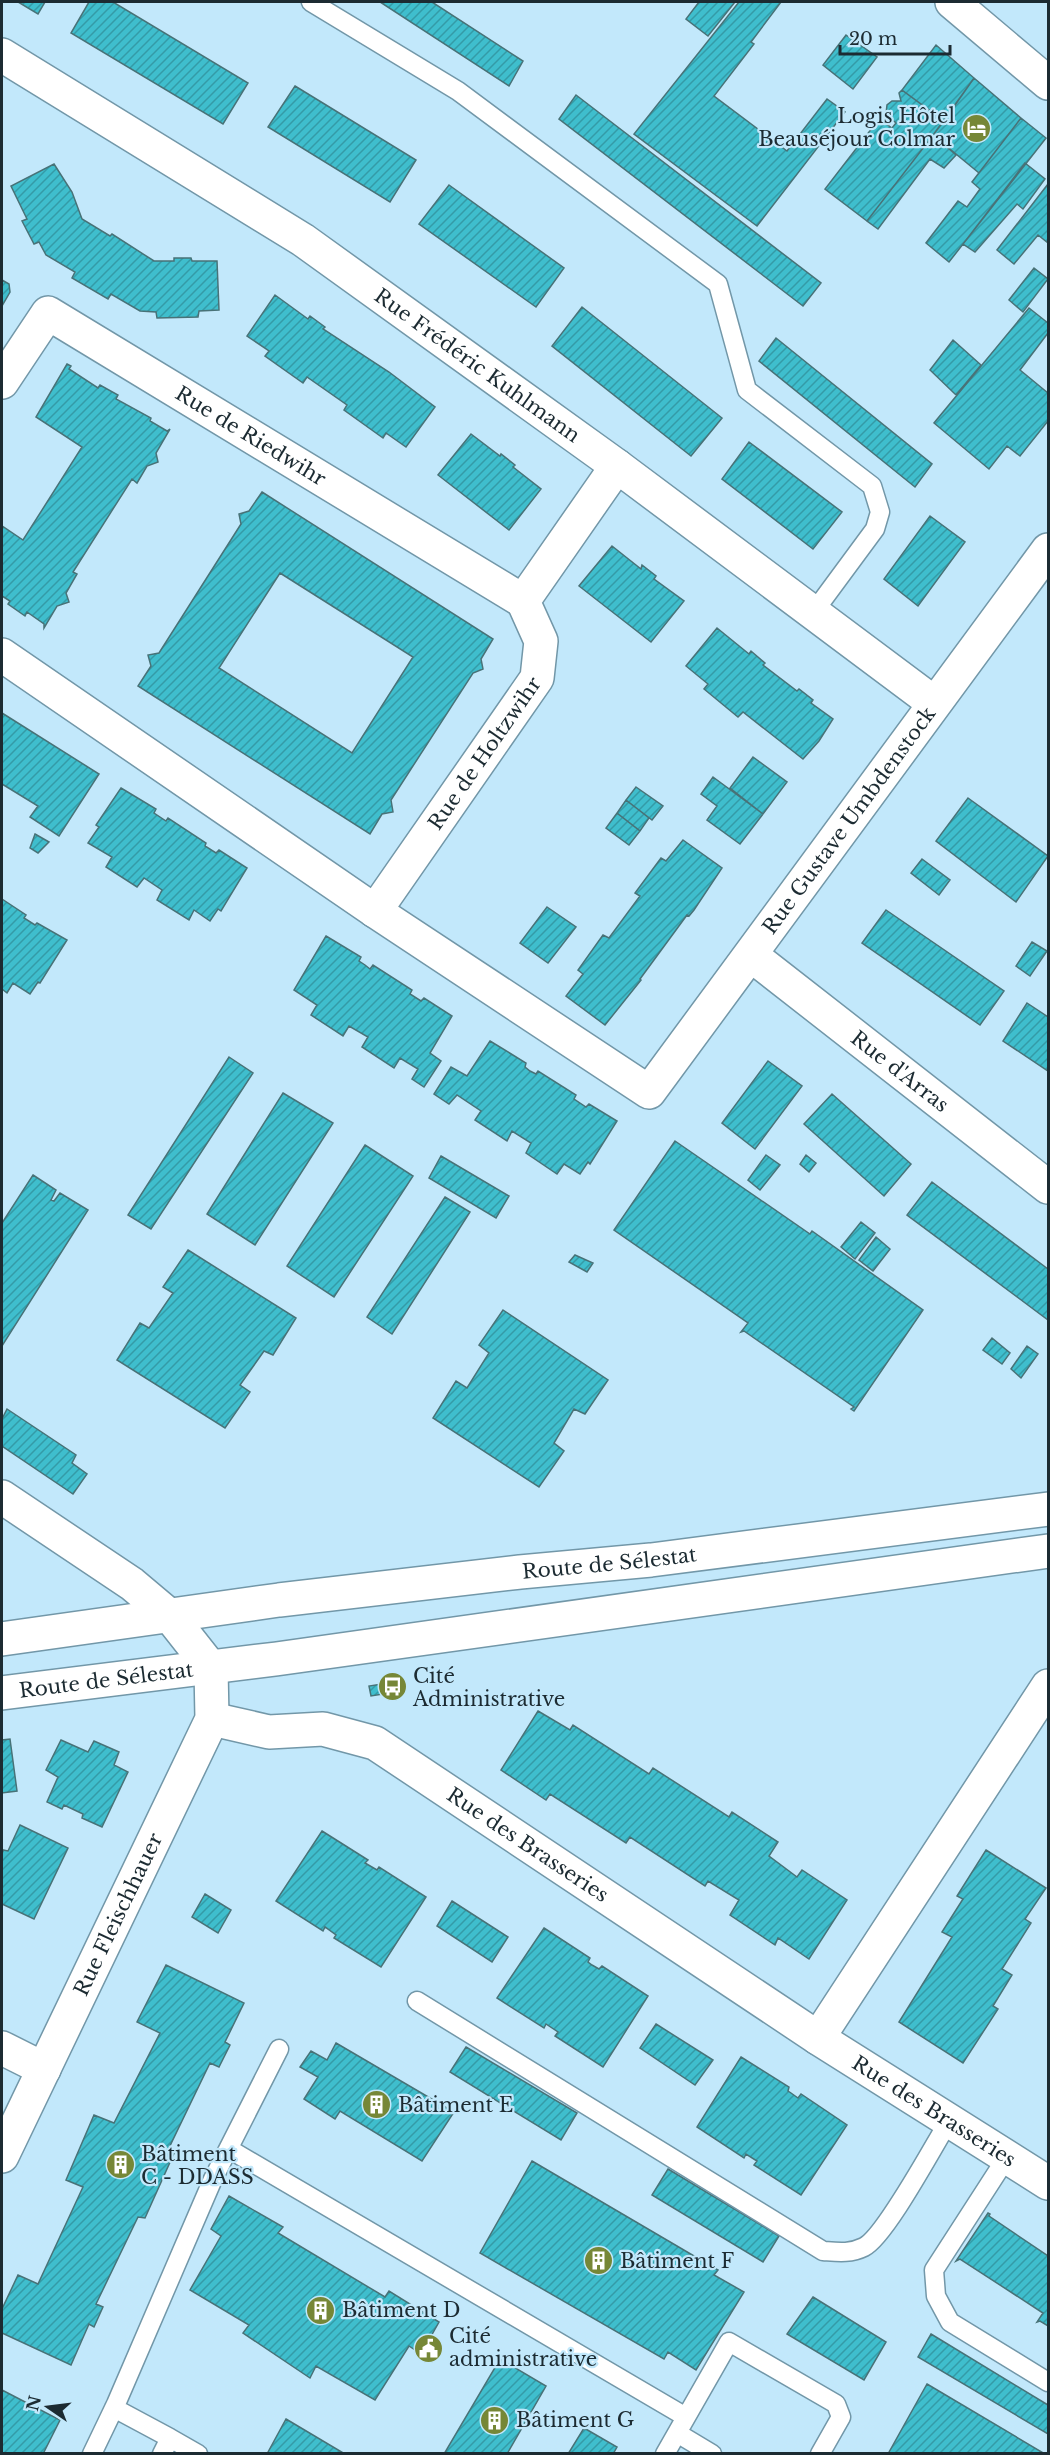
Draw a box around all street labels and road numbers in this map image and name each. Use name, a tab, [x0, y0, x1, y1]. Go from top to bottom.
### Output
street label: Rue Frédéric Kuhlmann	[370, 283, 585, 448]
street label: Rue de Riedwihr	[171, 381, 331, 491]
street label: Rue de Holtzwihr	[423, 672, 546, 834]
street label: Rue Gustave Umbdenstock	[757, 702, 941, 939]
street label: Rue d'Arras	[846, 1026, 954, 1117]
street label: Route de Sélestat	[521, 1542, 698, 1584]
street label: Route de Sélestat	[18, 1657, 195, 1703]
street label: Rue des Brasseries	[443, 1782, 613, 1907]
street label: Rue Fleischhauer	[69, 1829, 168, 2000]
street label: Rue des Brasseries	[848, 2051, 1020, 2172]

